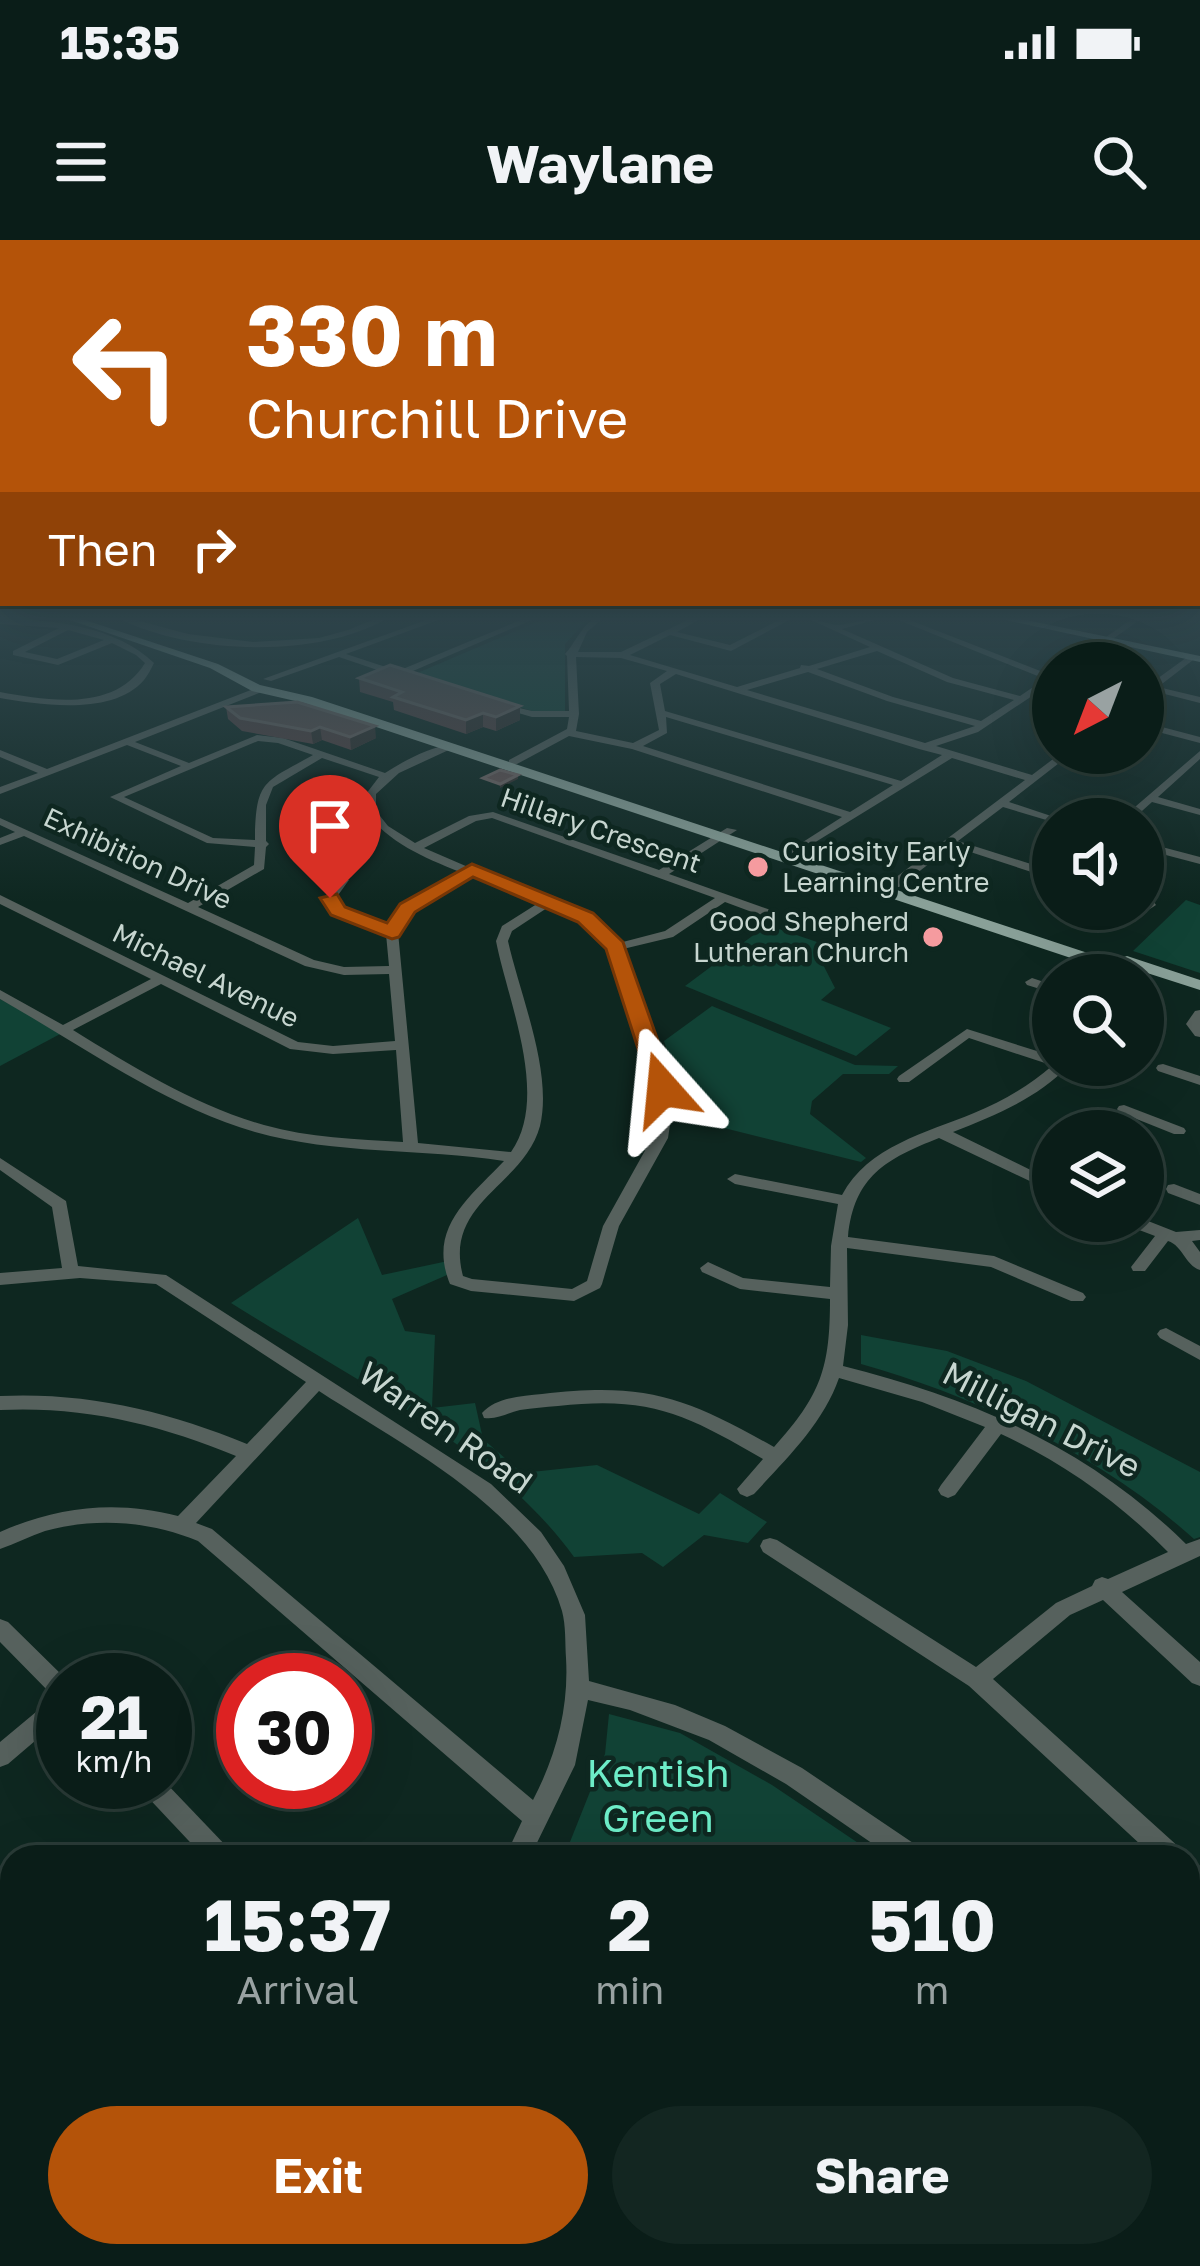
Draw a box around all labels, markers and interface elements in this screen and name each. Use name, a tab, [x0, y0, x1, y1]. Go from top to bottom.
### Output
text: 15:35	[60, 15, 180, 69]
icon: menu	[48, 129, 114, 195]
icon: search	[1086, 129, 1152, 195]
text: Waylane	[486, 130, 714, 195]
text: 330 m	[246, 284, 498, 384]
icon: left	[48, 288, 204, 444]
text: Churchill Drive	[246, 385, 628, 450]
icon: right	[181, 516, 247, 582]
text: Then	[48, 522, 157, 576]
north arrow	[1032, 642, 1164, 774]
map controls	[1032, 642, 1164, 1242]
pin	[279, 775, 381, 898]
street label: Hillary Crescent	[497, 781, 705, 879]
icon: arrive	[297, 793, 363, 859]
button: sound	[1032, 798, 1164, 930]
street label: Exhibition Drive	[39, 800, 237, 916]
place label: Curiosity Early Learning Centre	[782, 835, 989, 898]
marker: Curiosity Early Learning Centre	[745, 854, 771, 880]
place label: Good Shepherd Lutheran Church	[693, 905, 909, 968]
street label: Michael Avenue	[108, 916, 304, 1034]
marker: Good Shepherd Lutheran Church	[920, 924, 946, 950]
button: search	[1032, 954, 1164, 1086]
position arrow	[600, 1026, 726, 1152]
button: layers	[1032, 1110, 1164, 1242]
street label: Milligan Drive	[937, 1352, 1147, 1486]
street label: Warren Road	[352, 1353, 540, 1501]
speed limit sign: 30	[216, 1653, 372, 1809]
text: 21	[80, 1680, 148, 1752]
text: km/h	[76, 1743, 152, 1779]
park label: Kentish Green	[586, 1749, 730, 1841]
text: 15:37	[204, 1880, 391, 1967]
text: 2	[608, 1880, 652, 1967]
text: 510	[868, 1880, 996, 1967]
text: Arrival	[237, 1966, 359, 2013]
text: min	[595, 1966, 664, 2013]
text: m	[915, 1966, 949, 2013]
button: Exit	[48, 2106, 588, 2244]
button: Share	[612, 2106, 1152, 2244]

